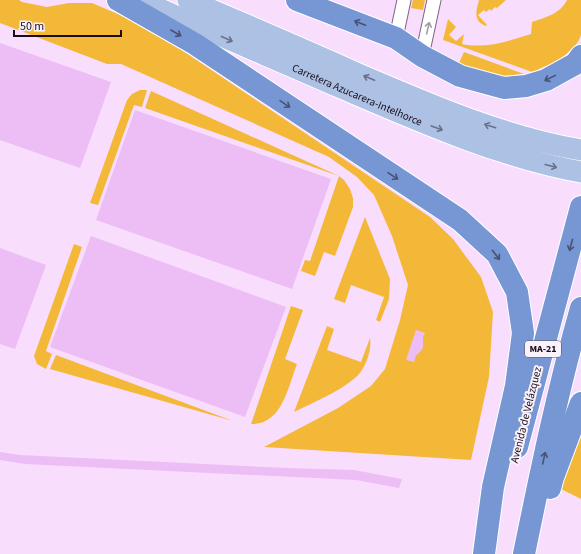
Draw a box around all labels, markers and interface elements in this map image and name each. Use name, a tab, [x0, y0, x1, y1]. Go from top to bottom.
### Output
scale bar	[14, 12, 121, 38]
text: 50 m	[20, 18, 44, 35]
one-way arrow	[354, 19, 366, 27]
one-way arrow	[425, 22, 432, 35]
one-way arrow	[170, 30, 182, 37]
one-way arrow	[221, 35, 233, 43]
street label: Carretera Azucarera-Intelhorce	[290, 60, 425, 129]
one-way arrow	[364, 74, 376, 82]
one-way arrow	[544, 75, 556, 82]
one-way arrow	[279, 100, 290, 108]
one-way arrow	[484, 122, 497, 129]
one-way arrow	[430, 125, 443, 132]
one-way arrow	[544, 162, 557, 170]
one-way arrow	[387, 172, 398, 180]
one-way arrow	[567, 238, 574, 251]
one-way arrow	[492, 249, 500, 260]
road number: MA-21	[525, 341, 561, 357]
street label: Avenida de Velázquez	[507, 365, 545, 465]
one-way arrow	[540, 452, 548, 465]

